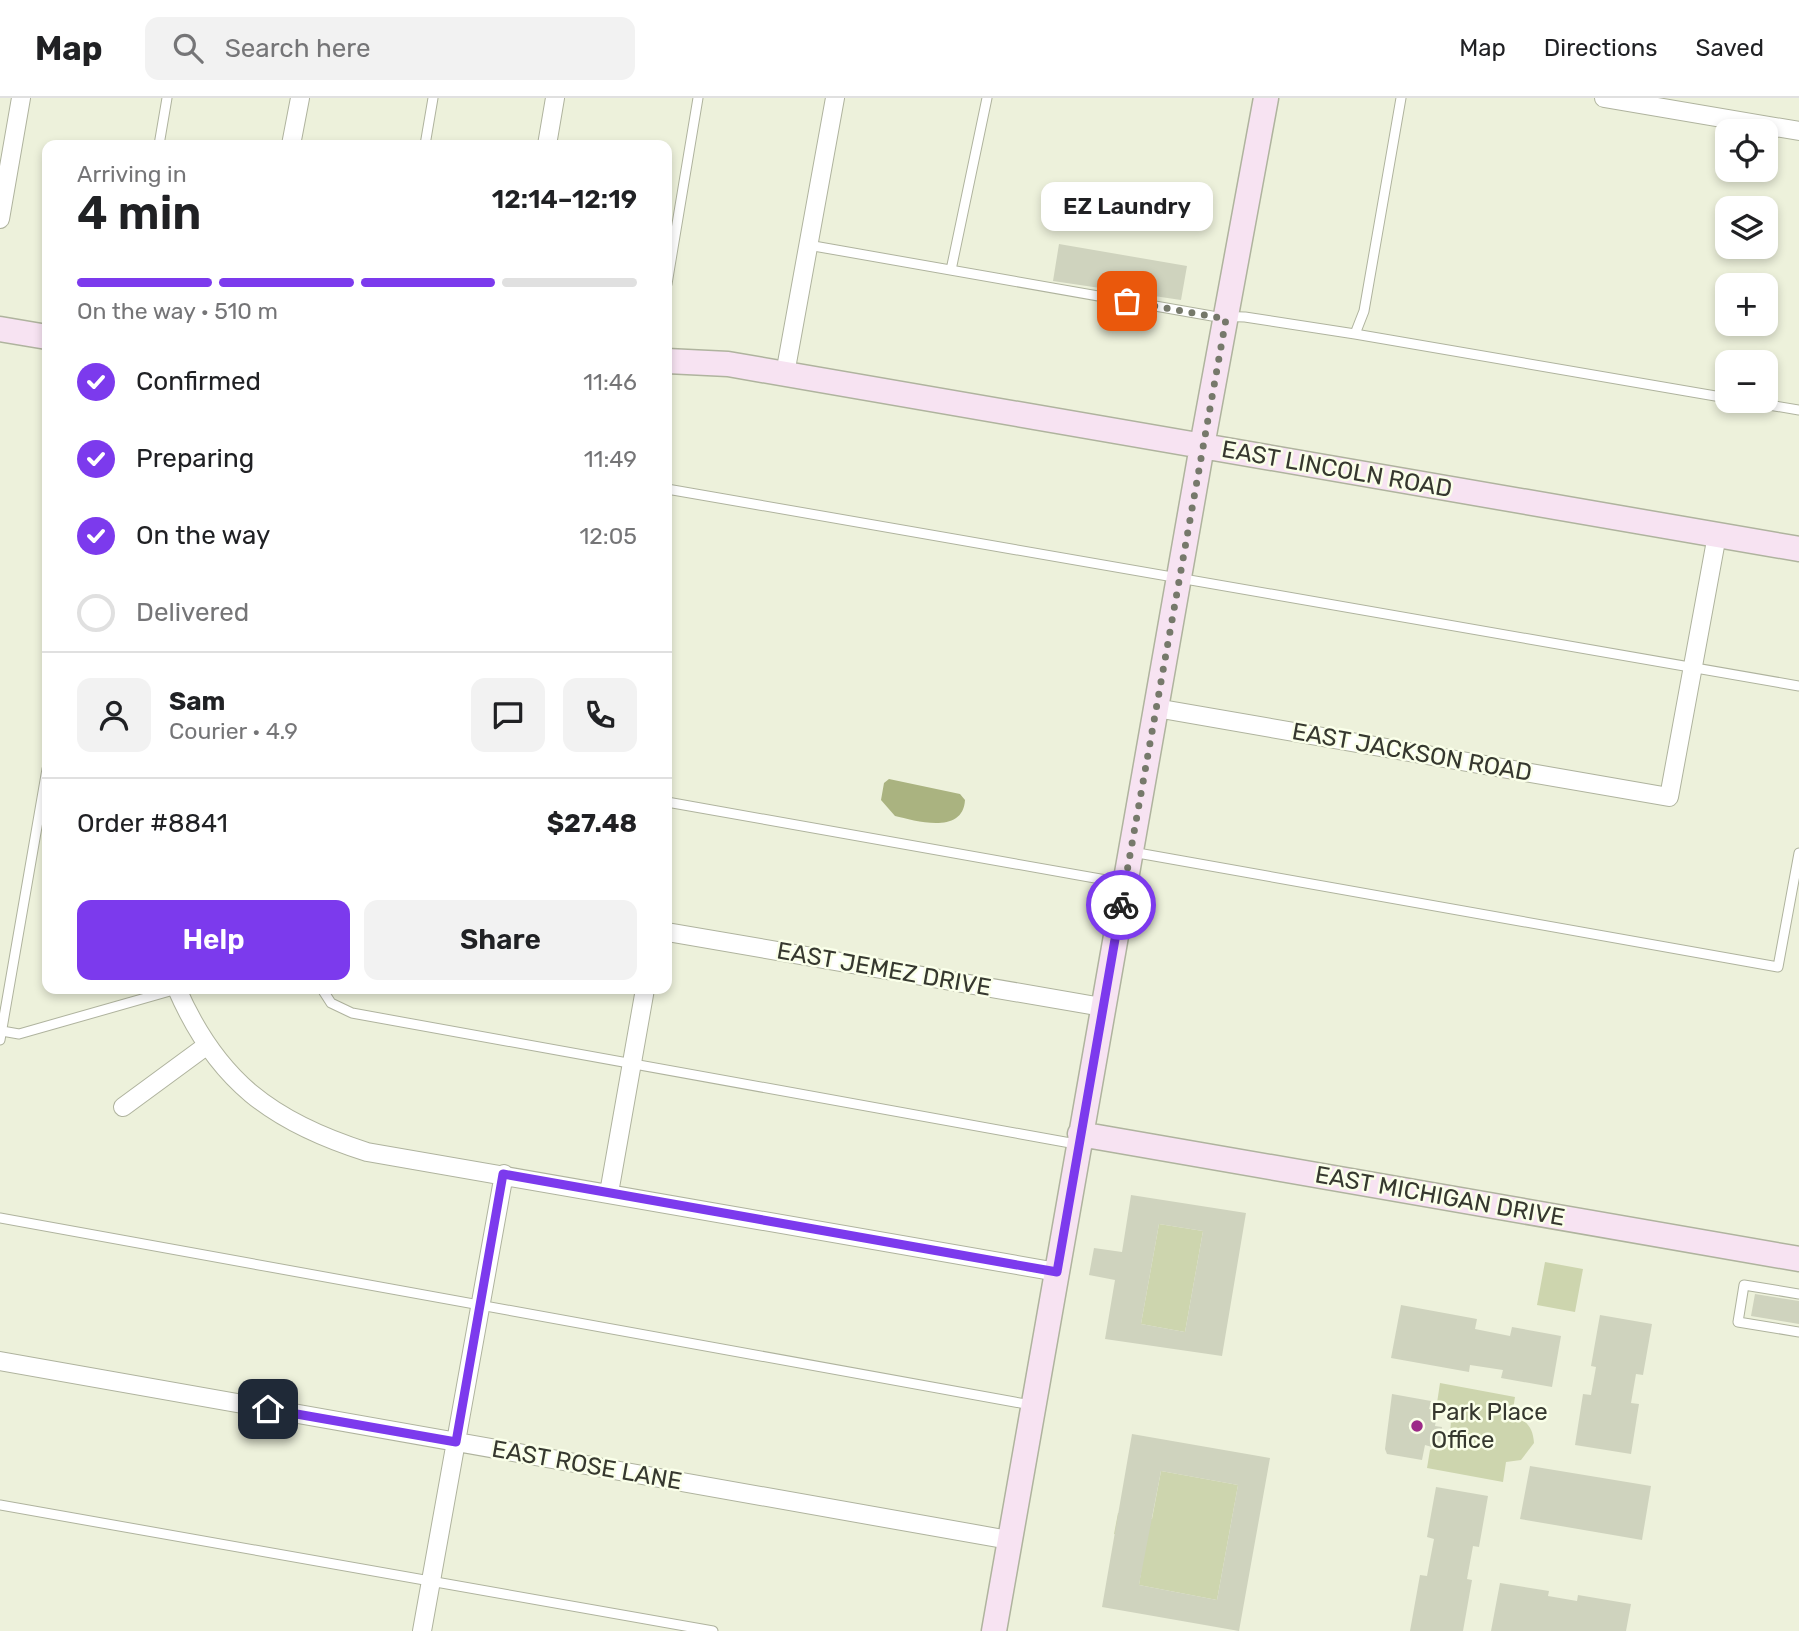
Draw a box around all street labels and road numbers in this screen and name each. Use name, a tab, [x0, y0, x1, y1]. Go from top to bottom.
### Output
street label: EAST LINCOLN ROAD	[1220, 435, 1454, 503]
street label: EAST JACKSON ROAD	[1290, 717, 1534, 787]
street label: EAST JEMEZ DRIVE	[775, 936, 993, 1002]
street label: EAST MICHIGAN DRIVE	[1313, 1160, 1567, 1232]
street label: EAST ROSE LANE	[490, 1435, 684, 1495]

